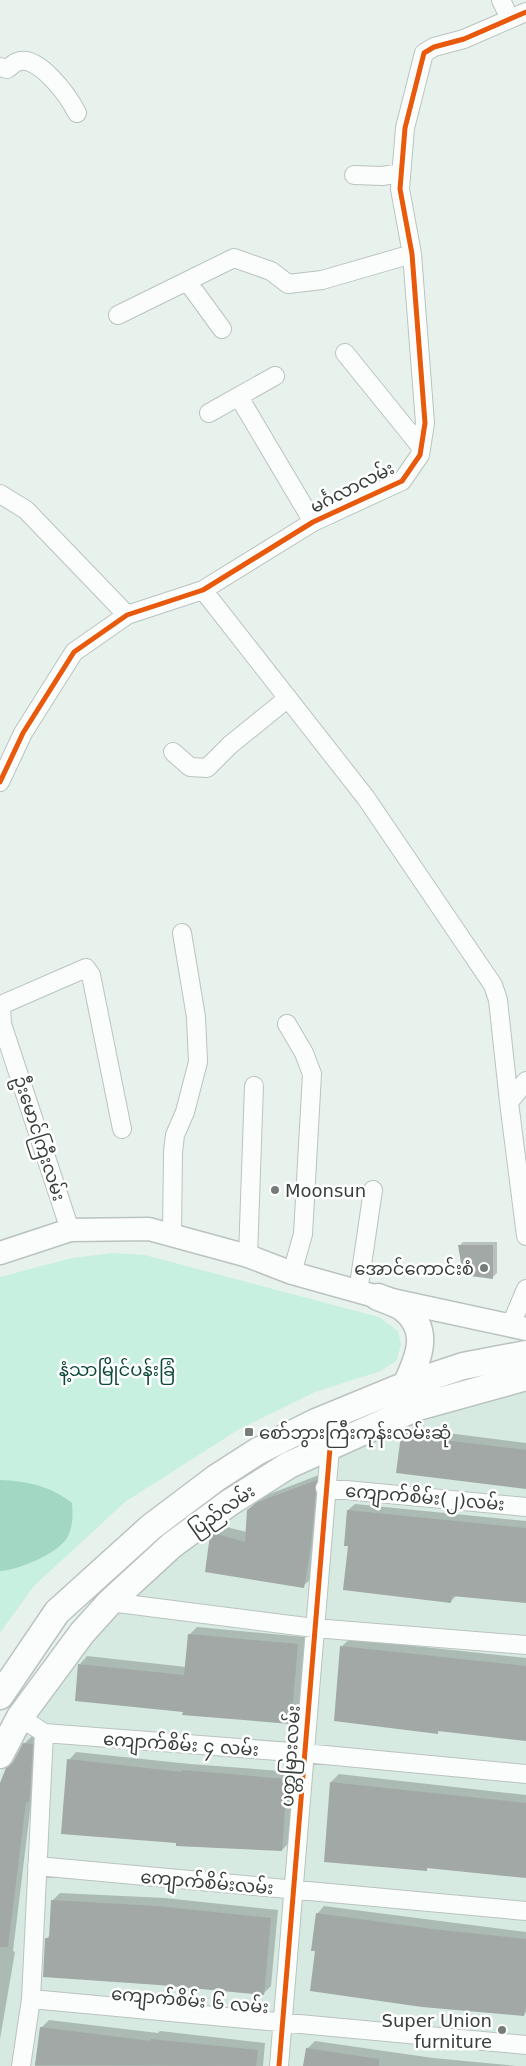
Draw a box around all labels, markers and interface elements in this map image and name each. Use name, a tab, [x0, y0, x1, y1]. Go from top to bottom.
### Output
street label: မင်္ဂလာလမ်း	[306, 455, 397, 517]
street label: ဦးမောင်ကြီးလမ်း	[5, 1072, 73, 1205]
place label: Moonsun	[285, 1180, 366, 1201]
marker: Moonsun	[269, 1184, 281, 1196]
place label: အောင်ကောင်းစံ	[354, 1256, 474, 1279]
marker: အောင်ကောင်းစံ	[478, 1262, 490, 1274]
park label: နံ့သာမြိုင်ပန်းခြံ	[59, 1356, 175, 1385]
place label: စော်ဘွားကြီးကုန်းလမ်းဆုံ	[259, 1419, 451, 1448]
marker: စော်ဘွားကြီးကုန်းလမ်းဆုံ	[243, 1426, 255, 1438]
street label: ကျောက်စိမ်း(၂)လမ်း	[344, 1477, 506, 1519]
street label: ပြည်လမ်း	[184, 1478, 262, 1544]
street label: ပတ္တမြားလမ်း	[274, 1704, 309, 1808]
street label: ကျောက်စိမ်း ၄ လမ်း	[102, 1725, 260, 1765]
street label: ကျောက်စိမ်းလမ်း	[139, 1863, 275, 1903]
street label: ကျောက်စိမ်း ၆ လမ်း	[110, 1980, 270, 2022]
place label: Super Union furniture	[382, 2010, 492, 2052]
marker: Super Union furniture	[496, 2024, 508, 2036]

